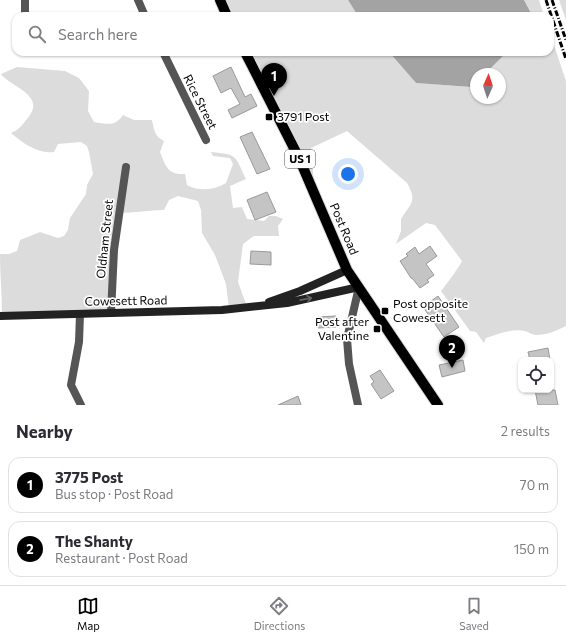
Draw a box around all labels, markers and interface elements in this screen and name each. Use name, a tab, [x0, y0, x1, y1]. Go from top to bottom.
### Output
search box	[12, 12, 554, 56]
icon: search	[26, 23, 48, 45]
text: Search here	[58, 25, 137, 43]
pin: 1	[261, 63, 287, 96]
north arrow	[470, 68, 506, 104]
street label: Rice Street	[181, 72, 221, 131]
place label: 3791 Post	[277, 109, 330, 123]
marker: 3791 Post	[264, 112, 274, 122]
road number: US 1	[285, 150, 315, 168]
your location	[338, 164, 358, 184]
street label: Oldham Street	[93, 198, 115, 279]
street label: Post Road	[328, 201, 362, 257]
street label: Cowesett Road	[84, 292, 168, 308]
one-way arrow	[299, 295, 312, 303]
place label: Post opposite Cowesett	[393, 296, 468, 324]
marker: Post opposite Cowesett	[380, 306, 390, 316]
place label: Post after Valentine	[315, 314, 369, 342]
marker: Post after Valentine	[372, 324, 382, 334]
pin: 2	[439, 335, 465, 368]
map controls	[518, 357, 554, 393]
button: locate	[518, 357, 554, 393]
text: Nearby	[16, 421, 73, 442]
text: 2 results	[501, 423, 550, 439]
text: 3775 Post	[55, 468, 123, 486]
text: 1	[27, 477, 33, 493]
text: 70 m	[520, 477, 549, 493]
text: Bus stop · Post Road	[55, 486, 173, 502]
text: The Shanty	[55, 532, 133, 550]
text: 2	[26, 541, 34, 557]
text: 150 m	[514, 541, 549, 557]
text: Restaurant · Post Road	[55, 550, 188, 566]
tab: Map	[77, 595, 100, 632]
tab: Directions	[254, 595, 305, 632]
tab: Saved	[459, 595, 489, 632]

